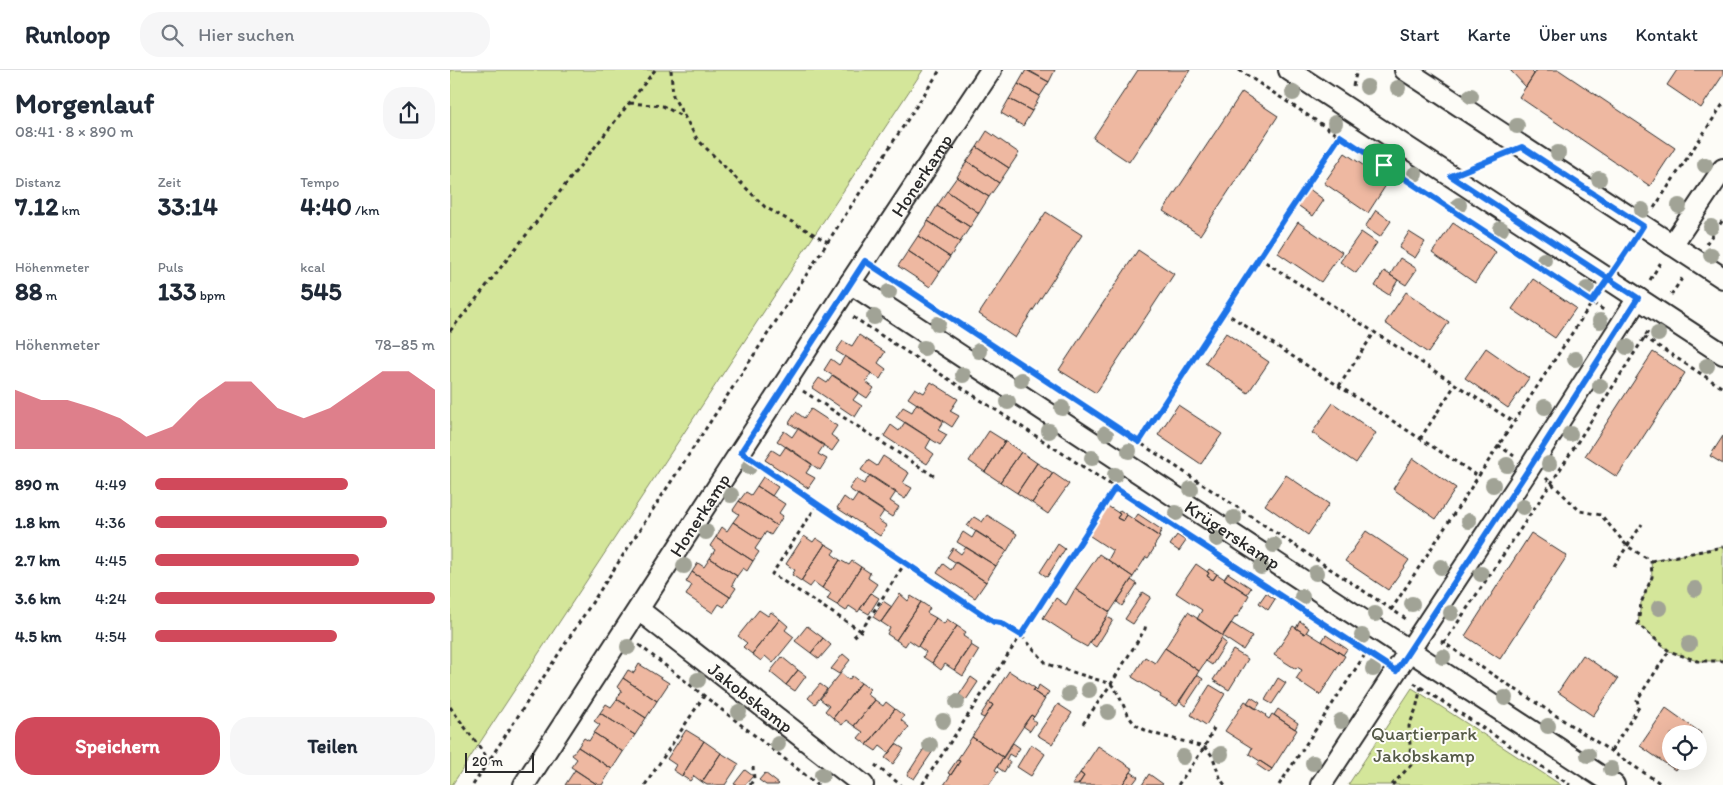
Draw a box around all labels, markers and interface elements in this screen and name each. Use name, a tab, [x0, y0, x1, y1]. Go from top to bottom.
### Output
search box	[140, 12, 490, 57]
text: Runloop	[25, 20, 110, 49]
icon: search	[158, 21, 186, 49]
text: Hier suchen	[198, 23, 294, 46]
text: Start	[1400, 24, 1439, 46]
text: Karte	[1467, 24, 1511, 46]
text: Über uns	[1539, 24, 1608, 46]
text: Kontakt	[1636, 24, 1698, 46]
text: Morgenlauf	[15, 86, 154, 120]
button: share	[383, 87, 435, 139]
text: 08:41 · 8 × 890 m	[15, 122, 133, 141]
street label: Honerkamp	[886, 129, 957, 221]
pin	[1363, 144, 1405, 186]
icon: arrive	[1370, 151, 1398, 179]
text: Distanz	[15, 174, 61, 191]
text: Zeit	[158, 174, 181, 191]
text: Tempo	[300, 174, 339, 191]
text: 7.12	[15, 191, 58, 221]
text: 33:14	[158, 191, 218, 221]
text: 4:40	[300, 191, 352, 221]
text: km	[58, 202, 80, 219]
text: /km	[352, 202, 379, 219]
text: Höhenmeter	[15, 259, 89, 276]
text: Puls	[158, 259, 184, 276]
text: kcal	[300, 259, 325, 276]
text: 88	[15, 276, 42, 306]
text: 133	[158, 276, 197, 306]
text: 545	[300, 276, 342, 306]
text: m	[42, 287, 57, 304]
text: bpm	[197, 287, 226, 304]
text: Höhenmeter	[15, 335, 100, 354]
text: 78–85 m	[375, 335, 435, 354]
street label: Honerkamp	[664, 469, 735, 561]
text: 890 m	[15, 475, 59, 494]
text: 4:49	[95, 475, 127, 494]
street label: Krügerskamp	[1181, 495, 1285, 574]
text: 1.8 km	[15, 513, 60, 532]
text: 4:36	[95, 513, 126, 532]
text: 2.7 km	[15, 551, 60, 570]
text: 4:45	[95, 551, 127, 570]
text: 3.6 km	[15, 589, 61, 608]
text: 4:24	[95, 589, 127, 608]
text: 4.5 km	[15, 627, 62, 646]
text: 4:54	[95, 627, 127, 646]
street label: Jakobskamp	[704, 657, 798, 738]
button: Speichern	[15, 717, 220, 775]
button: Teilen	[230, 717, 435, 775]
park label: Quartierpark Jakobskamp	[1371, 722, 1477, 767]
map controls	[1662, 725, 1707, 770]
button: locate	[1662, 725, 1707, 770]
scale bar	[465, 750, 534, 773]
text: 20 m	[472, 753, 503, 770]

